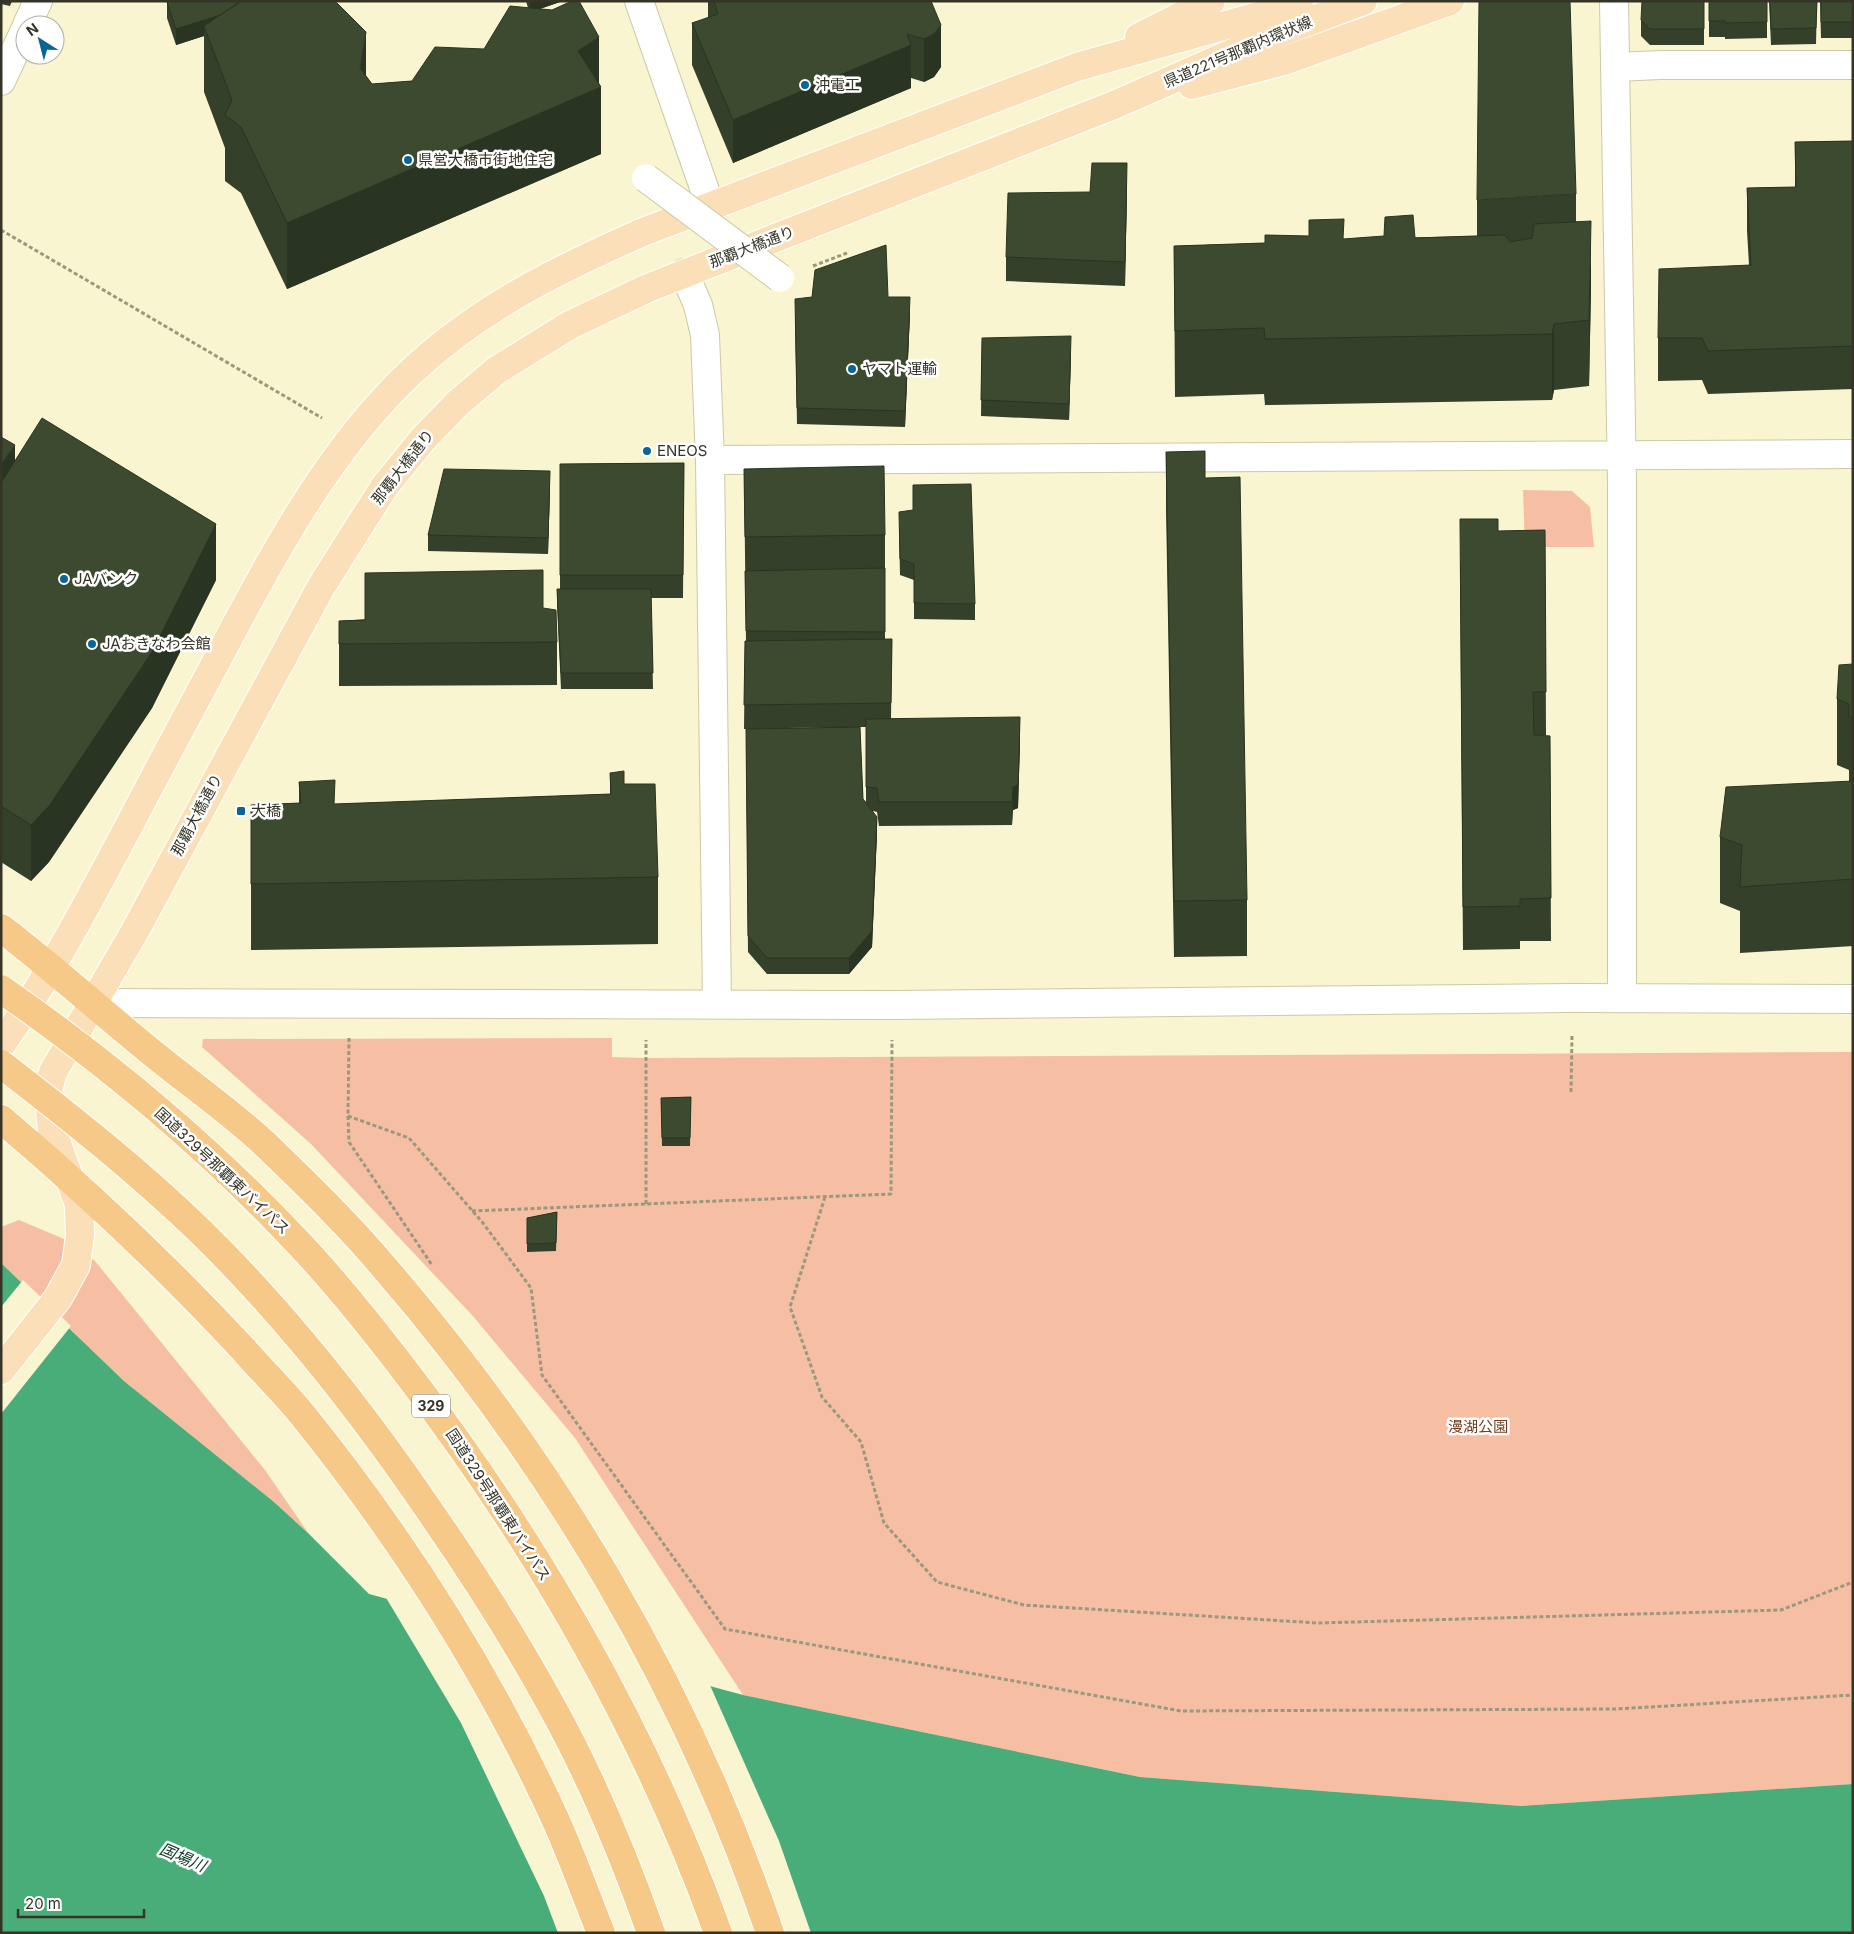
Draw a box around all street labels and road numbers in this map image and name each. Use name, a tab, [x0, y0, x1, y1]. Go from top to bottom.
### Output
street label: 県道221号那覇内環状線	[1161, 12, 1315, 91]
street label: 那覇大橋通り	[706, 222, 797, 272]
street label: 那覇大橋通り	[367, 425, 438, 508]
street label: 那覇大橋通り	[167, 771, 226, 859]
street label: 国道329号那覇東バイパス	[151, 1103, 294, 1238]
road number: 329	[412, 1394, 450, 1418]
street label: 国道329号那覇東バイパス	[442, 1425, 555, 1584]

